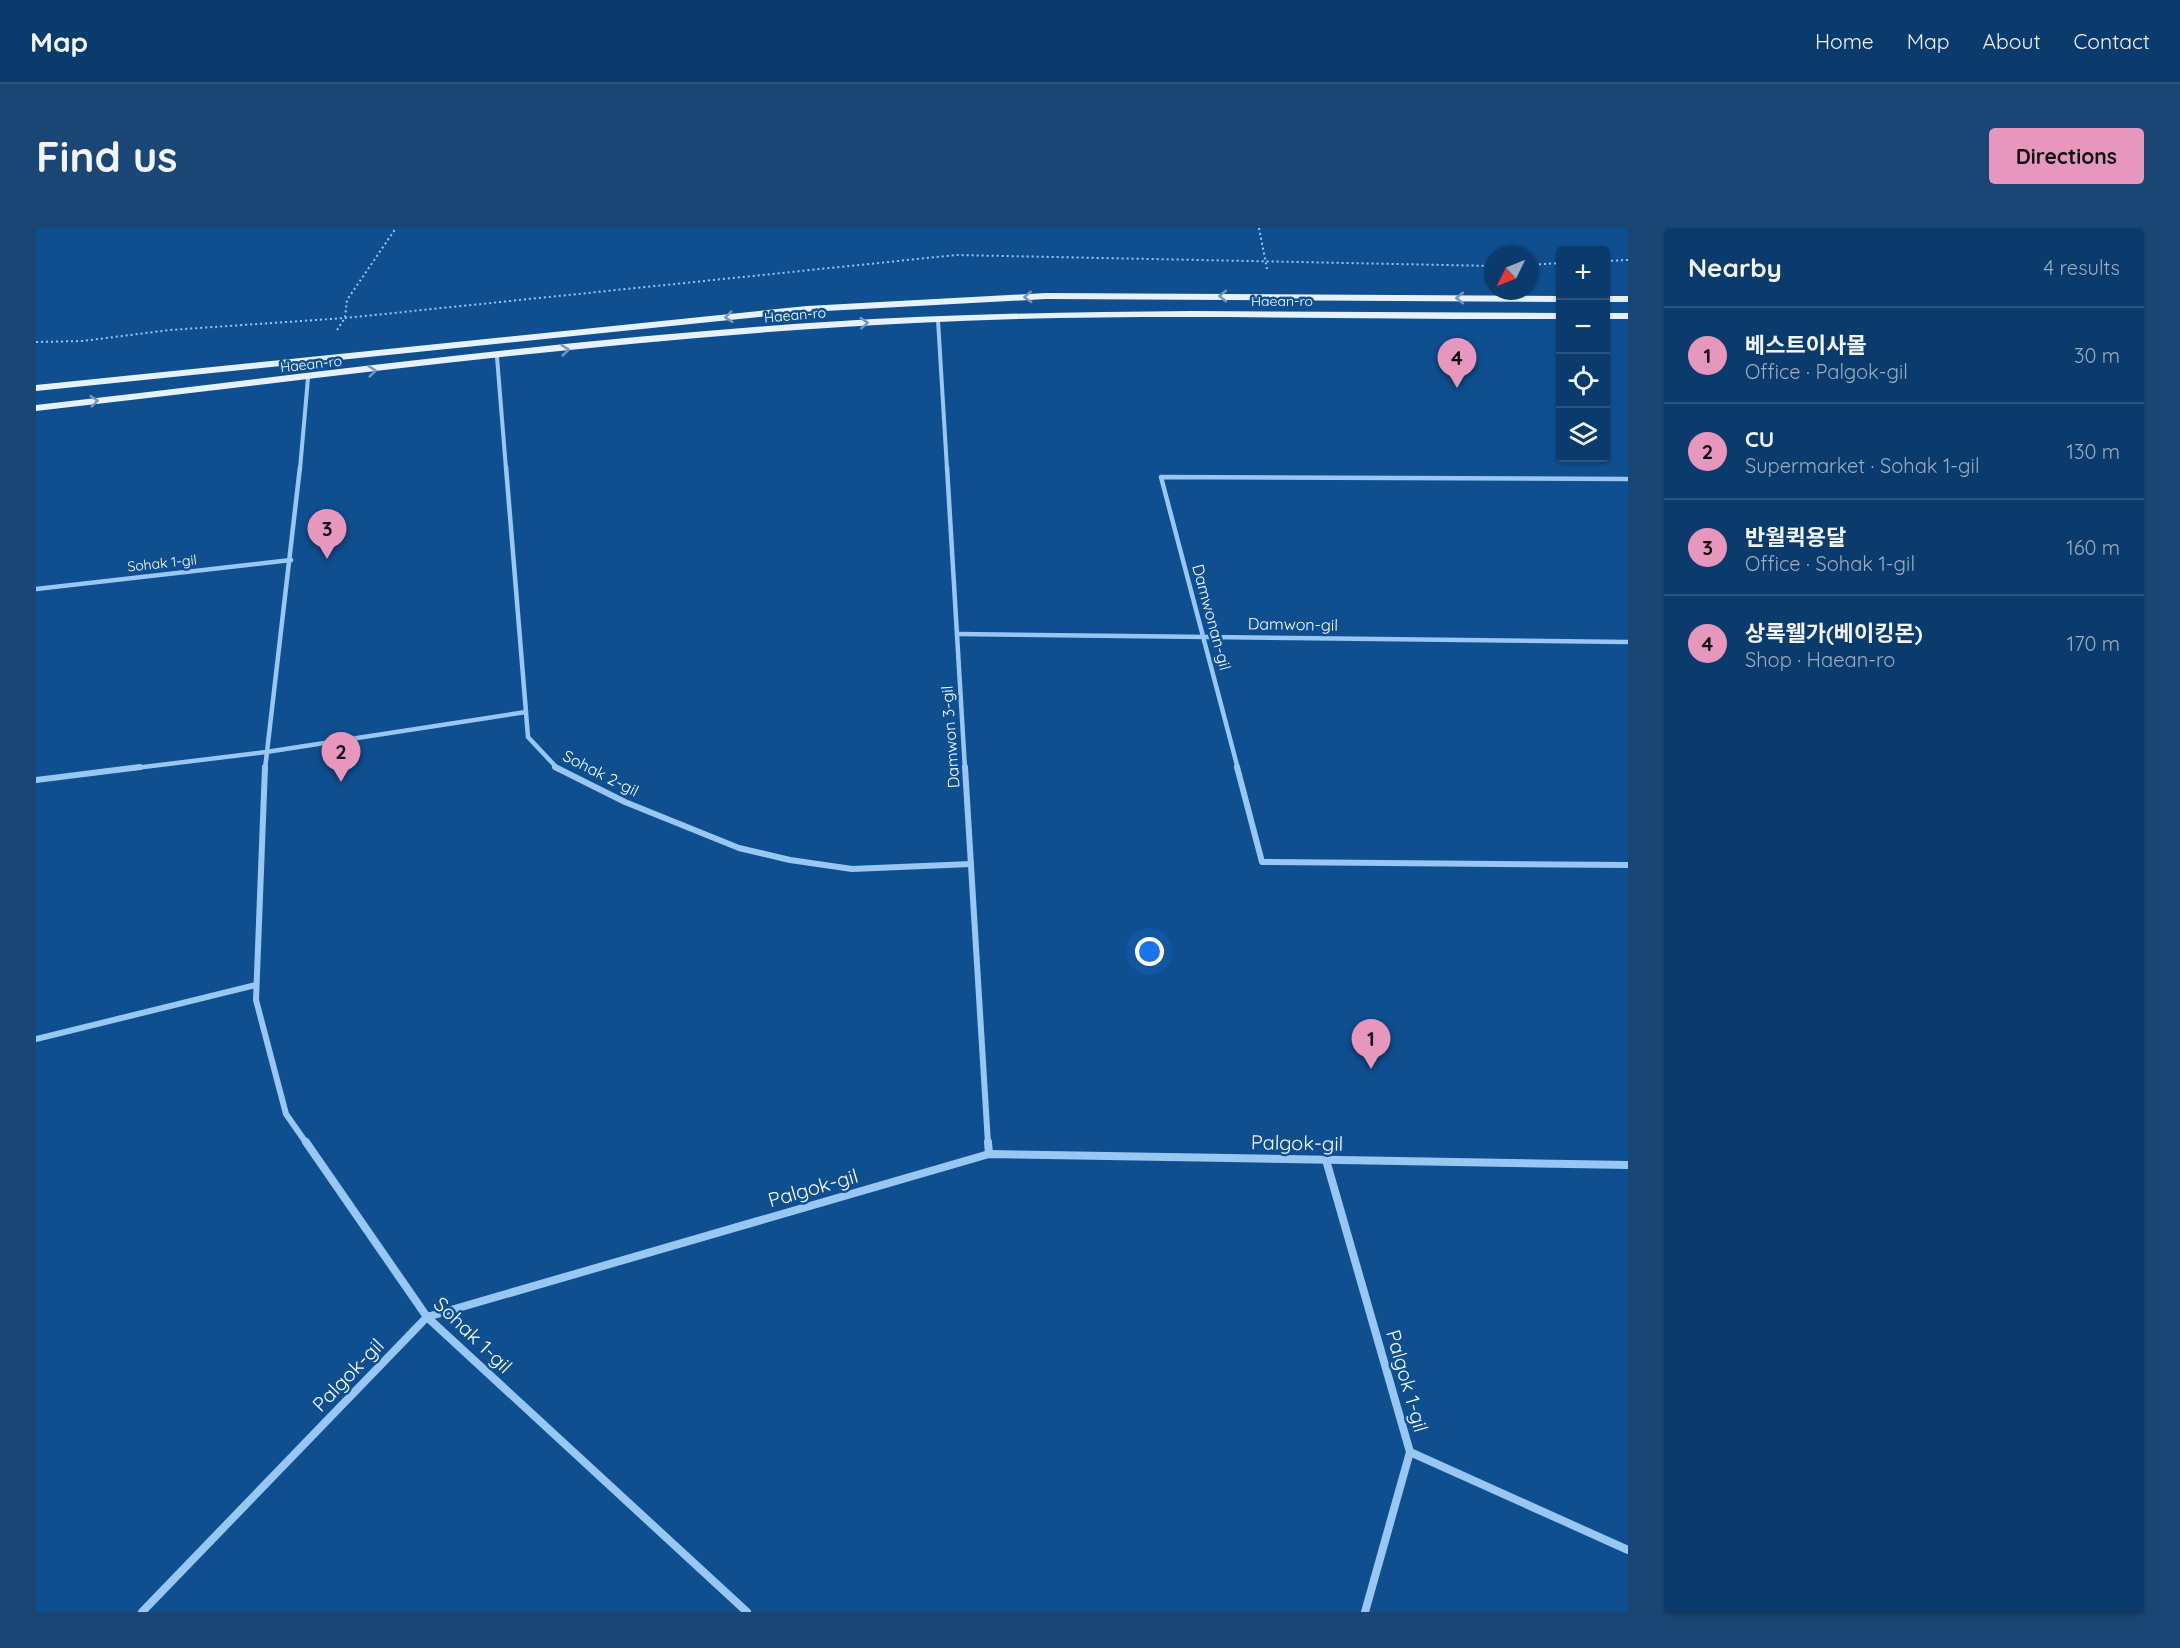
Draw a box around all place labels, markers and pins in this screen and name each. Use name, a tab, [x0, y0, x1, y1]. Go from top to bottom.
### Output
pin: 4	[1438, 338, 1476, 388]
pin: 3	[308, 510, 346, 559]
pin: 2	[322, 732, 360, 782]
pin: 1	[1352, 1020, 1390, 1069]

